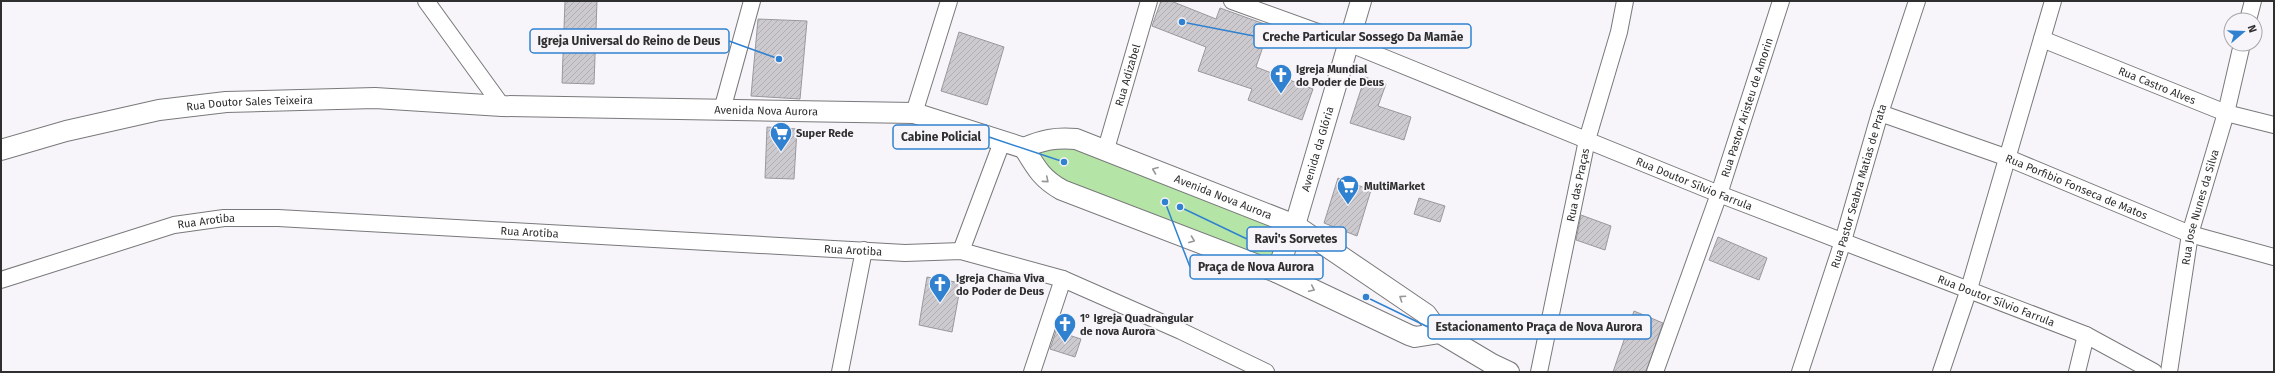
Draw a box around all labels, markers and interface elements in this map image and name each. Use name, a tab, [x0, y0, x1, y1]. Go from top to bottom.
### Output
north arrow	[2223, 12, 2263, 52]
text: N	[2245, 23, 2259, 34]
callout: Creche Particular Sossego Da Mamãe	[1254, 24, 1471, 48]
callout: Igreja Universal do Reino de Deus	[530, 29, 729, 53]
text: Creche Particular Sossego Da Mamãe	[1263, 30, 1464, 44]
text: Igreja Universal do Reino de Deus	[538, 34, 721, 48]
street label: Rua Pastor Aristeu de Amorin	[1718, 36, 1775, 179]
street label: Rua Adizabel	[1112, 42, 1143, 108]
church icon: Igreja Mundial do Poder de Deus	[1268, 62, 1294, 95]
place label: Igreja Mundial do Poder de Deus	[1296, 63, 1385, 89]
street label: Rua Castro Alves	[2116, 64, 2198, 107]
street label: Rua Doutor Sales Teixeira	[186, 93, 313, 113]
street label: Rua Pastor Seabra Matias de Prata	[1828, 102, 1889, 270]
street label: Avenida Nova Aurora	[714, 103, 818, 118]
street label: Avenida da Glória	[1299, 105, 1336, 193]
supermarket icon: Super Rede	[768, 120, 794, 153]
callout: Cabine Policial	[893, 125, 989, 149]
place label: Super Rede	[796, 127, 854, 140]
text: Cabine Policial	[901, 130, 982, 144]
street label: Rua das Praças	[1564, 147, 1592, 223]
street label: Rua Jose Nunes da Silva	[2179, 148, 2221, 266]
street label: Rua Porfibio Fonseca de Matos	[2004, 151, 2150, 222]
street label: Rua Doutor Sílvio Farrula	[1634, 154, 1754, 213]
one-way arrow	[1151, 166, 1158, 174]
street label: Avenida Nova Aurora	[1173, 172, 1274, 222]
supermarket icon: MultiMarket	[1335, 173, 1361, 206]
one-way arrow	[1042, 175, 1049, 182]
place label: MultiMarket	[1364, 180, 1426, 193]
street label: Rua Arotiba	[176, 212, 235, 231]
street label: Rua Arotiba	[500, 224, 559, 240]
callout: Ravi's Sorvetes	[1247, 227, 1346, 251]
text: Ravi's Sorvetes	[1255, 232, 1338, 246]
one-way arrow	[1188, 236, 1195, 244]
street label: Rua Arotiba	[824, 242, 882, 258]
callout: Praça de Nova Aurora	[1190, 255, 1323, 279]
text: Praça de Nova Aurora	[1198, 260, 1315, 275]
church icon: Igreja Chama Viva do Poder de Deus	[927, 271, 953, 304]
place label: Igreja Chama Viva do Poder de Deus	[956, 272, 1045, 298]
street label: Rua Doutor Sílvio Farrula	[1936, 272, 2057, 329]
one-way arrow	[1307, 284, 1315, 292]
one-way arrow	[1399, 295, 1406, 303]
church icon: 1° Igreja Quadrangular de nova Aurora	[1052, 311, 1078, 344]
place label: 1° Igreja Quadrangular de nova Aurora	[1080, 312, 1194, 338]
callout: Estacionamento Praça de Nova Aurora	[1428, 315, 1651, 339]
text: Estacionamento Praça de Nova Aurora	[1436, 320, 1643, 335]

